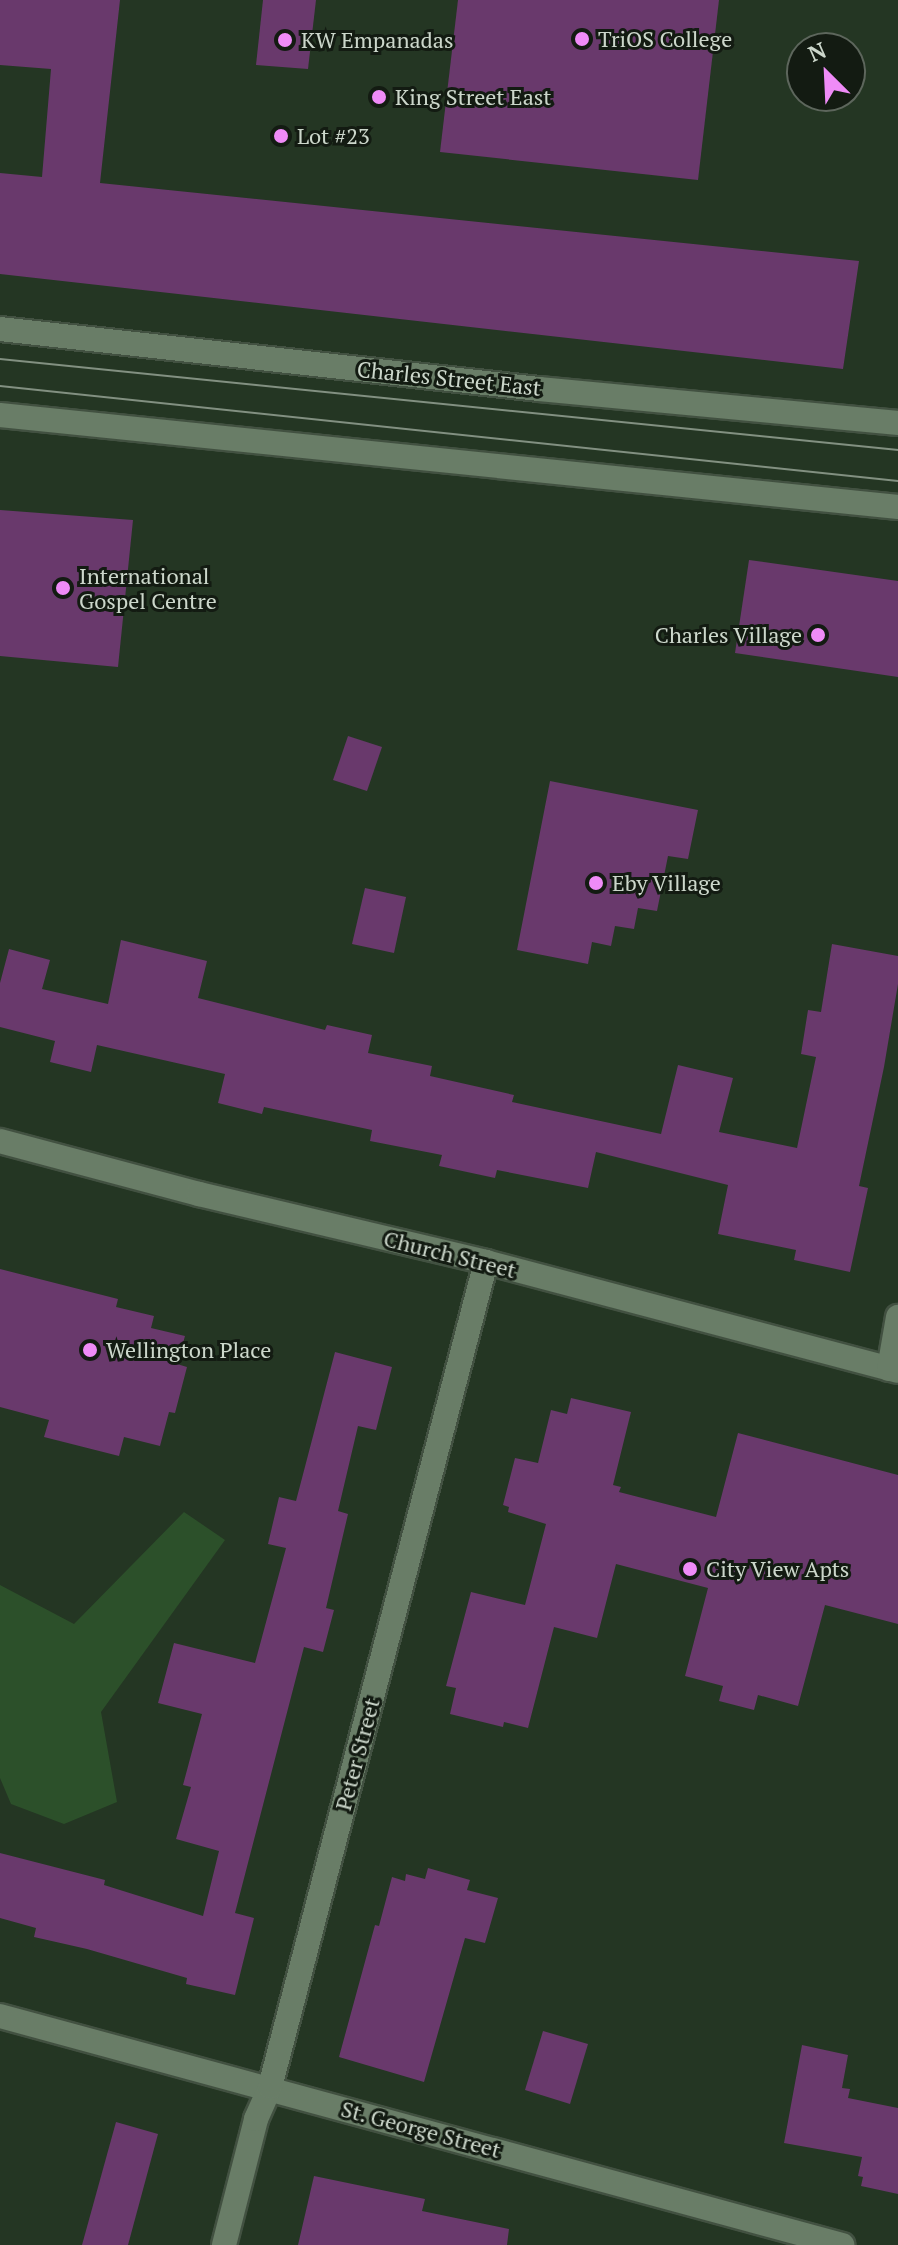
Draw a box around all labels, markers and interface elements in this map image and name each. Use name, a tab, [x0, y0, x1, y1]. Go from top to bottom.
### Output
place label: TriOS College	[598, 26, 732, 52]
place label: KW Empanadas	[301, 27, 453, 53]
marker: TriOS College	[573, 30, 591, 48]
marker: KW Empanadas	[276, 31, 294, 49]
north arrow	[786, 32, 866, 112]
text: N	[803, 35, 830, 68]
place label: King Street East	[395, 84, 551, 110]
marker: King Street East	[370, 88, 388, 106]
place label: Lot #23	[297, 123, 370, 149]
marker: Lot #23	[272, 127, 290, 145]
street label: Charles Street East	[356, 355, 542, 401]
place label: International Gospel Centre	[79, 562, 217, 614]
marker: International Gospel Centre	[54, 579, 72, 597]
place label: Charles Village	[654, 622, 802, 648]
marker: Charles Village	[809, 626, 827, 644]
place label: Eby Village	[612, 870, 722, 896]
marker: Eby Village	[587, 874, 605, 892]
street label: Church Street	[381, 1225, 519, 1283]
place label: Wellington Place	[106, 1337, 271, 1363]
marker: Wellington Place	[81, 1341, 99, 1359]
place label: City View Apts	[706, 1556, 850, 1582]
marker: City View Apts	[681, 1560, 699, 1578]
street label: Peter Street	[329, 1695, 385, 1813]
street label: St. George Street	[338, 2095, 504, 2163]

